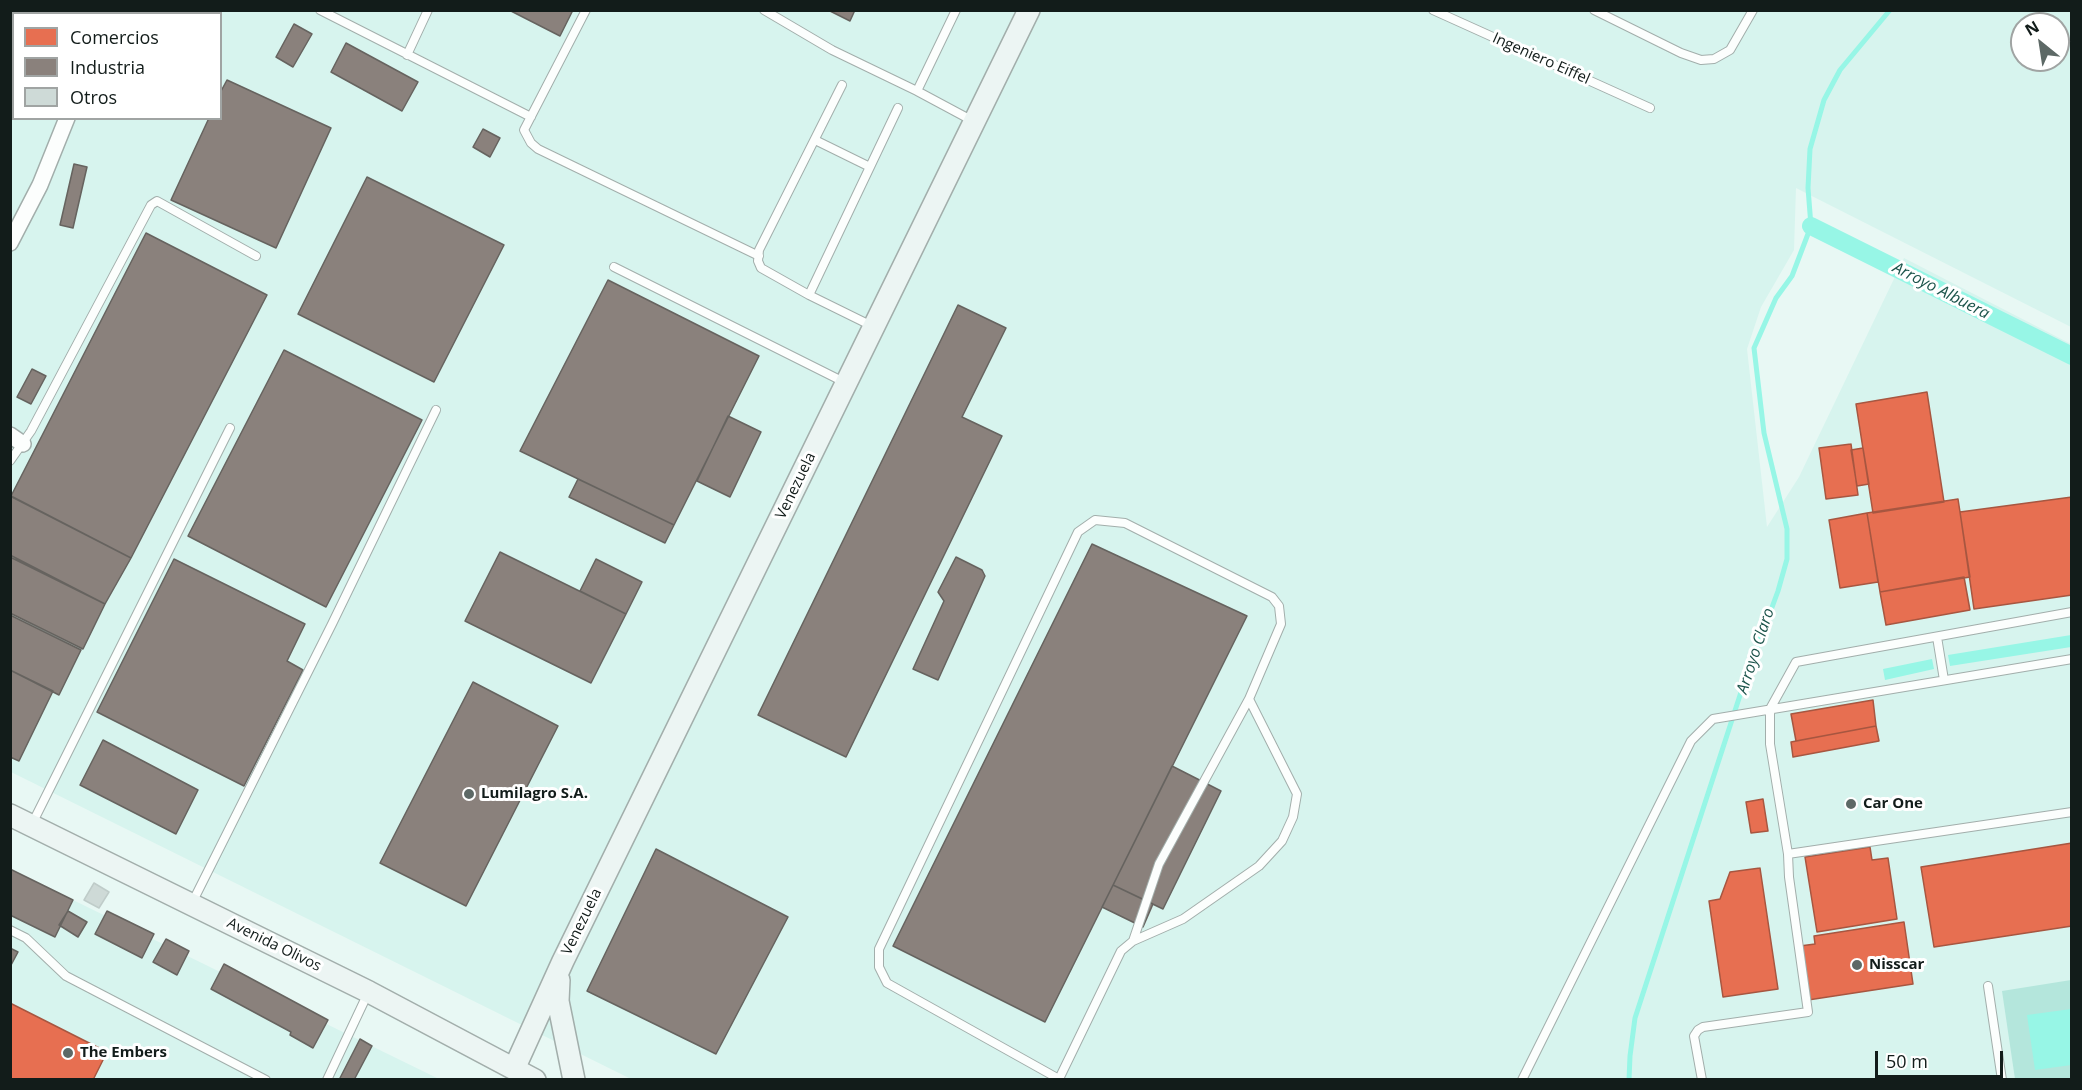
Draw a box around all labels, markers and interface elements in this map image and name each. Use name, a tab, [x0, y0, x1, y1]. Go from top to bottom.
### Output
legend	[12, 12, 222, 120]
north arrow	[2010, 12, 2070, 72]
text: N	[2021, 15, 2043, 41]
text: Comercios	[70, 25, 159, 49]
street label: Ingeniero Eiffel	[1489, 29, 1593, 89]
text: Industria	[70, 55, 145, 79]
text: Otros	[70, 85, 117, 109]
water label: Arroyo Albuera	[1889, 258, 1993, 324]
street label: Venezuela	[772, 450, 820, 522]
water label: Arroyo Claro	[1733, 606, 1779, 696]
place label: Lumilagro S.A.	[481, 785, 588, 803]
marker: Lumilagro S.A.	[462, 787, 476, 801]
place label: Car One	[1863, 795, 1923, 813]
marker: Car One	[1844, 797, 1858, 811]
street label: Venezuela	[558, 886, 606, 958]
street label: Avenida Olivos	[224, 914, 324, 976]
place label: Nisscar	[1869, 956, 1924, 974]
marker: Nisscar	[1850, 958, 1864, 972]
scale bar	[1878, 1039, 2006, 1077]
place label: The Embers	[80, 1044, 167, 1062]
marker: The Embers	[61, 1046, 75, 1060]
text: 50 m	[1886, 1049, 1928, 1073]

